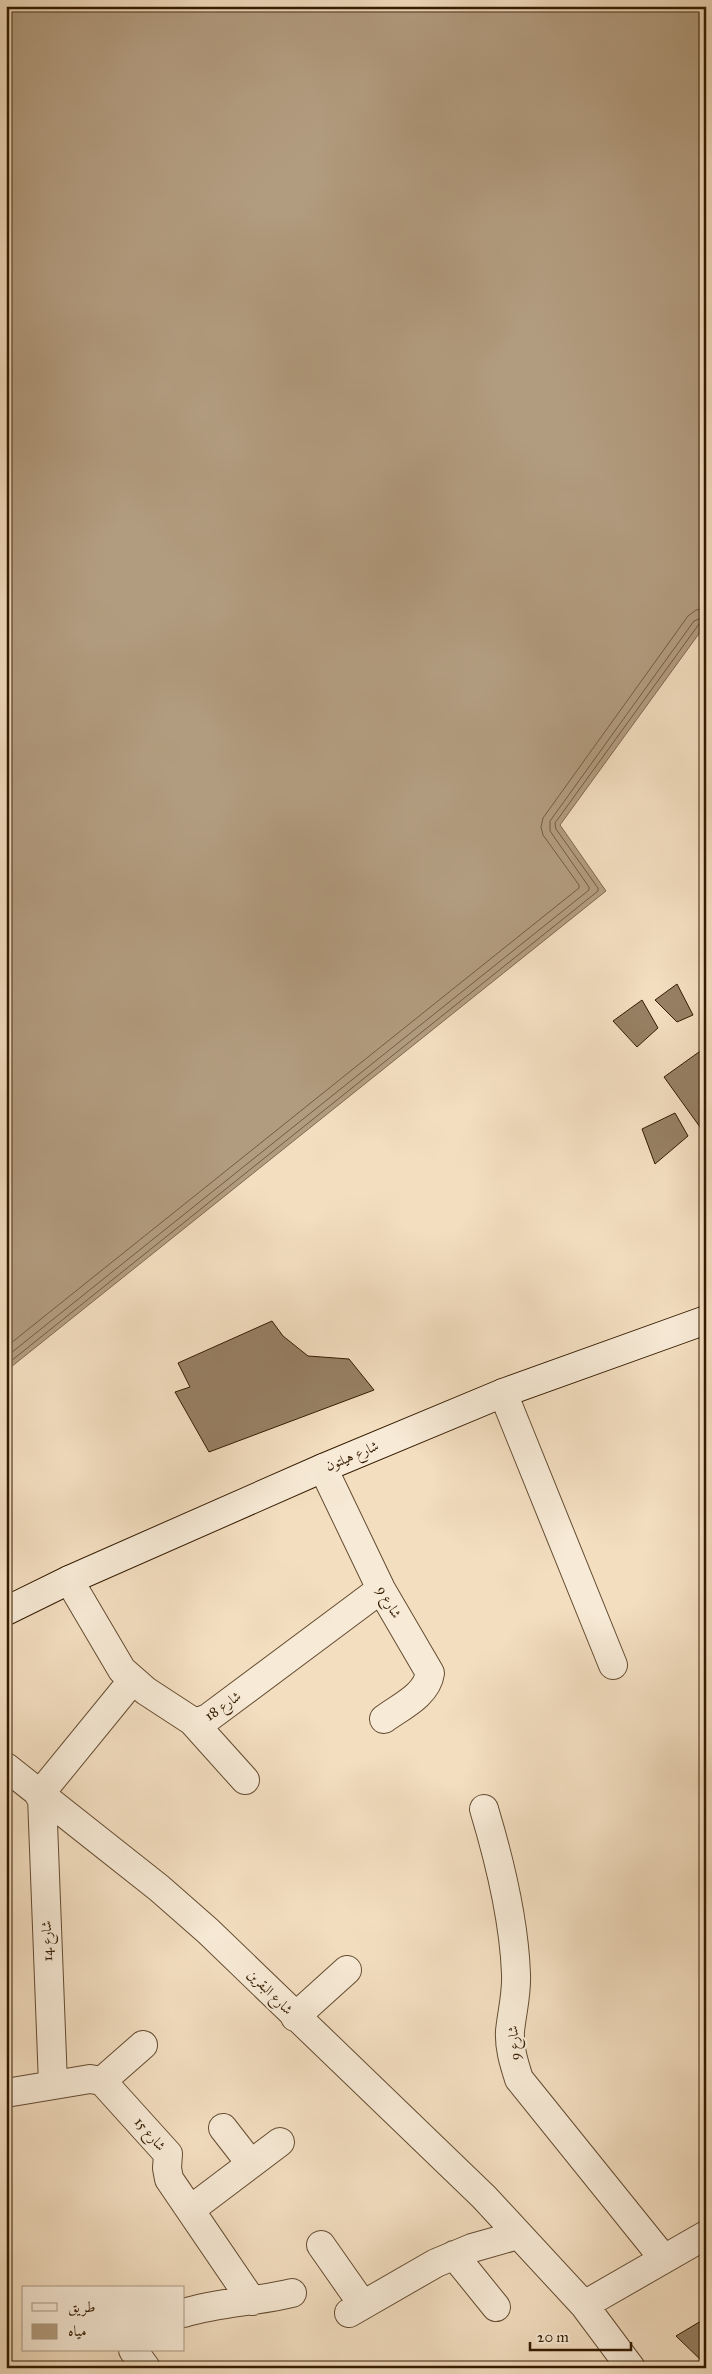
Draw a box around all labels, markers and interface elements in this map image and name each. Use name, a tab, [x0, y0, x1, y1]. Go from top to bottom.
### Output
street label: شارع هيلتون	[323, 1437, 382, 1478]
street label: شارع 9	[370, 1583, 405, 1623]
street label: شارع 18	[202, 1687, 246, 1727]
street label: شارع 14	[38, 1920, 59, 1962]
street label: شارع البقرين	[242, 1966, 296, 2020]
street label: شارع 9	[504, 2025, 527, 2061]
street label: شارع 15	[128, 2114, 169, 2156]
legend	[22, 2286, 185, 2352]
text: طريق	[68, 2298, 95, 2317]
scale bar	[530, 2319, 631, 2351]
text: مياه	[68, 2322, 86, 2340]
text: 20 m	[537, 2328, 569, 2346]

